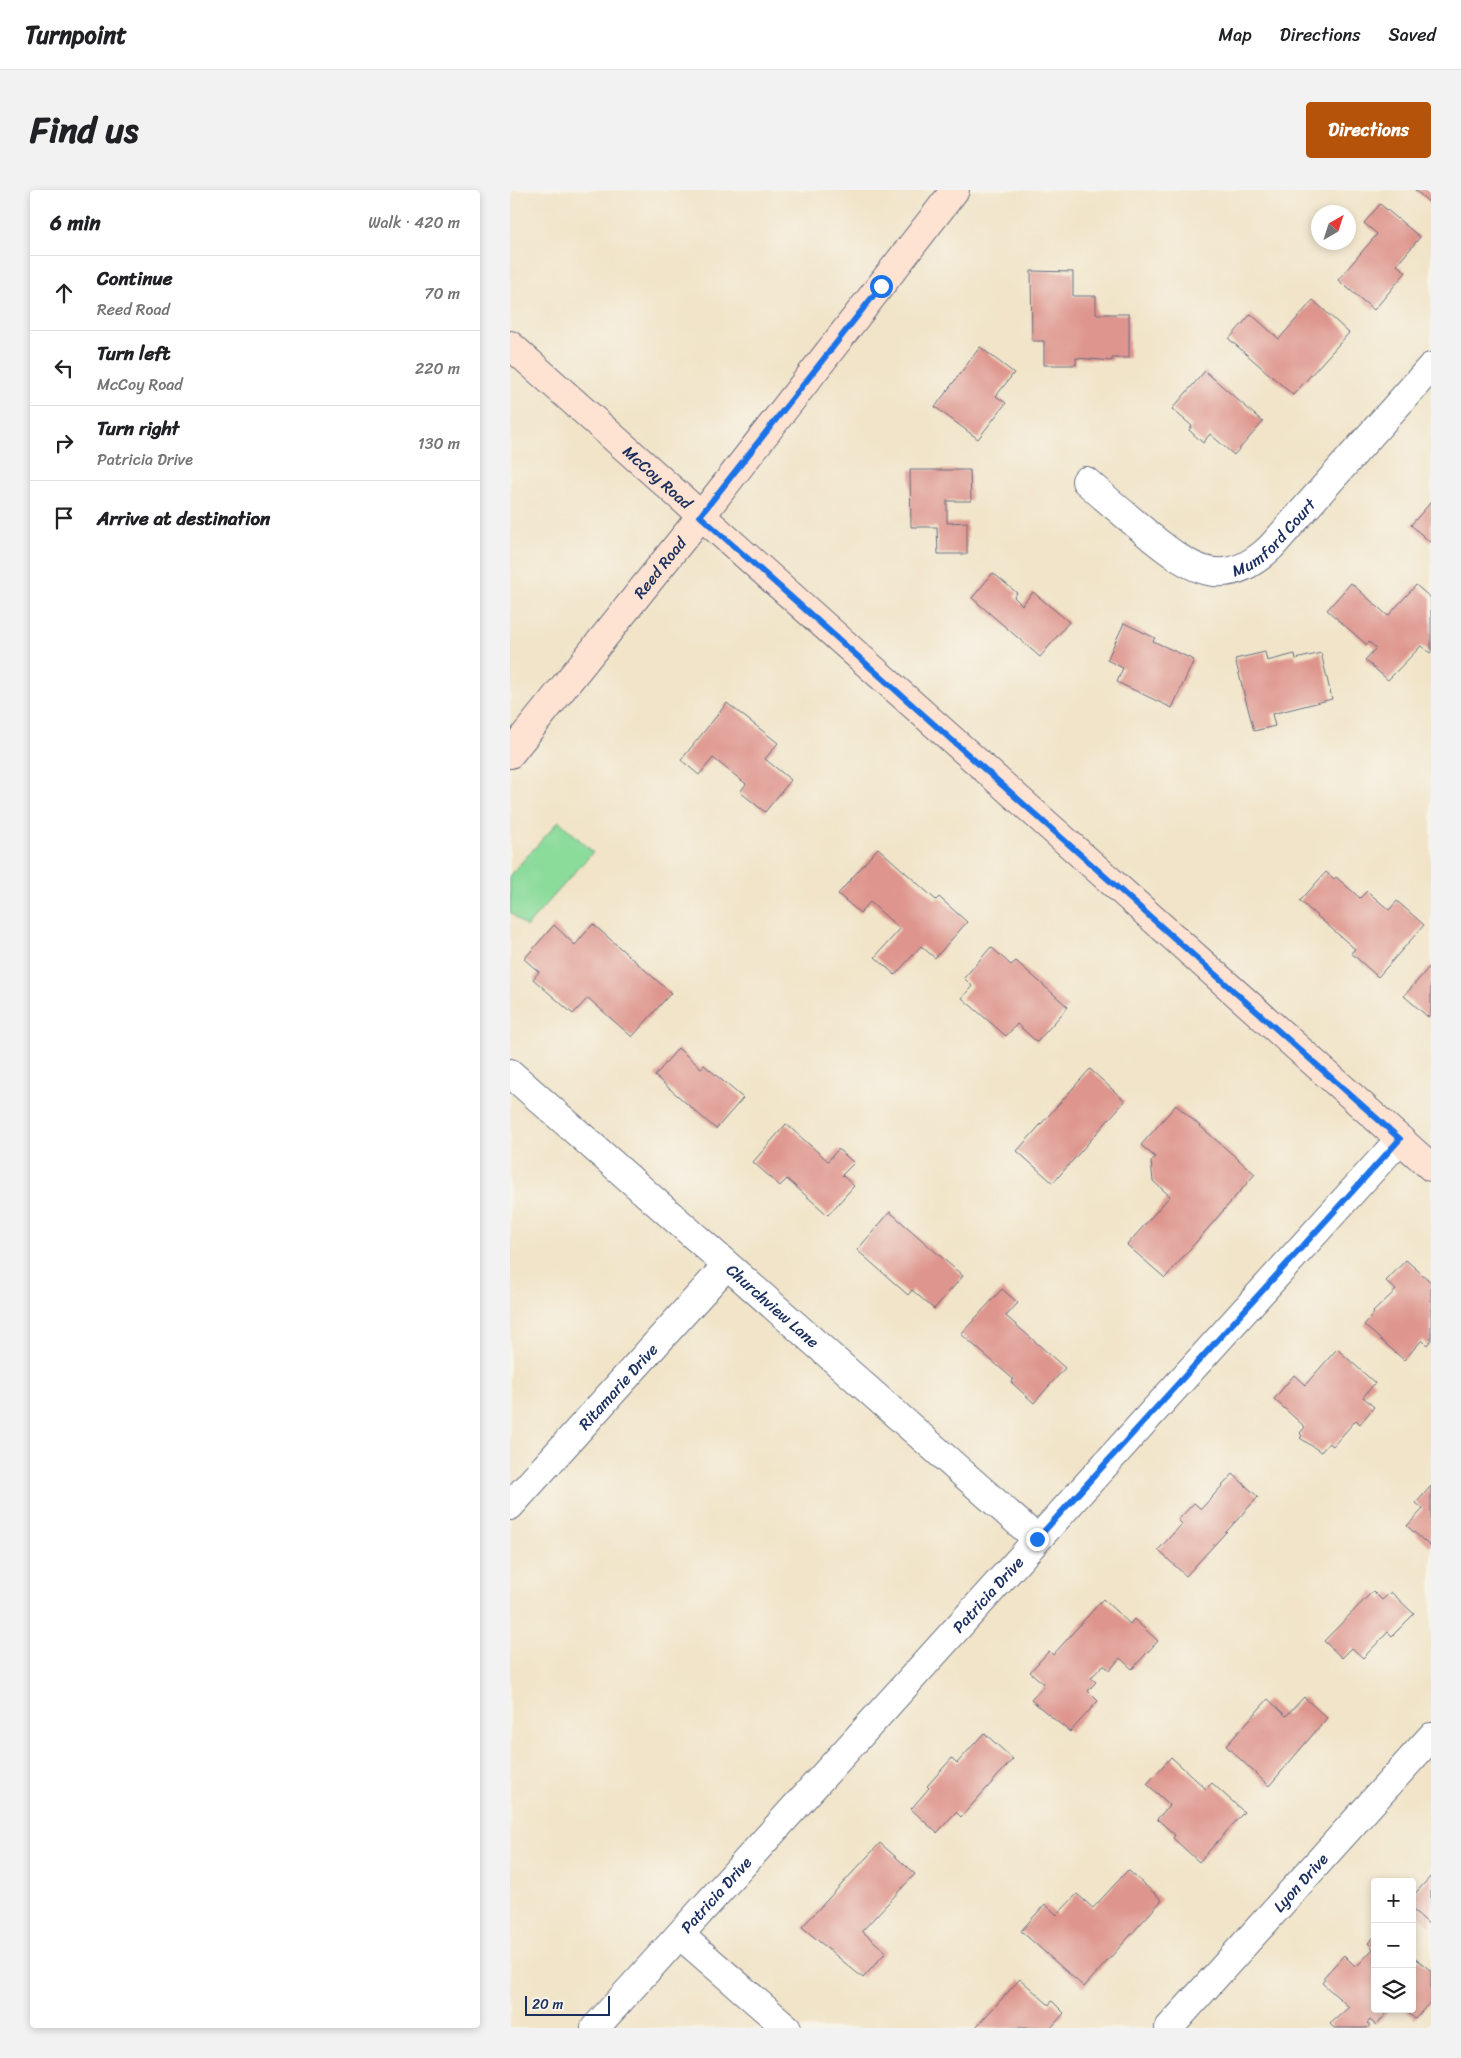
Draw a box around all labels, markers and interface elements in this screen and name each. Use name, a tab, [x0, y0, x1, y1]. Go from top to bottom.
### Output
text: Turnpoint	[25, 14, 127, 56]
text: Map	[1219, 19, 1252, 51]
text: Directions	[1280, 19, 1361, 51]
text: Saved	[1389, 19, 1436, 51]
text: Find us	[30, 99, 138, 161]
button: Directions	[1306, 102, 1431, 158]
text: 6 min	[50, 204, 101, 242]
north arrow	[1311, 205, 1356, 250]
text: Walk · 420 m	[368, 208, 460, 237]
text: Continue	[97, 262, 173, 295]
route start	[870, 275, 893, 298]
icon: ahead	[50, 279, 78, 307]
text: 70 m	[424, 279, 460, 308]
text: Reed Road	[97, 295, 170, 324]
text: Turn left	[97, 337, 170, 370]
icon: left	[50, 354, 78, 382]
text: 220 m	[415, 354, 460, 383]
text: McCoy Road	[97, 370, 183, 399]
text: Turn right	[97, 412, 179, 445]
icon: right	[50, 429, 78, 457]
text: 130 m	[418, 429, 460, 458]
street label: McCoy Road	[616, 437, 701, 517]
text: Patricia Drive	[97, 445, 193, 474]
street label: Mumford Court	[1227, 491, 1323, 585]
text: Arrive at destination	[97, 502, 270, 535]
icon: arrive	[50, 504, 78, 532]
street label: Reed Road	[625, 529, 695, 605]
street label: Churchview Lane	[720, 1256, 826, 1355]
street label: Ritamarie Drive	[570, 1336, 665, 1437]
route end	[1026, 1528, 1049, 1551]
street label: Patricia Drive	[945, 1549, 1031, 1640]
street label: Lyon Drive	[1265, 1846, 1335, 1919]
street label: Patricia Drive	[673, 1849, 759, 1940]
map controls	[1371, 1878, 1416, 2013]
button: +	[1371, 1878, 1416, 1923]
button: −	[1371, 1923, 1416, 1968]
button: layers	[1371, 1968, 1416, 2013]
text: 20 m	[532, 1992, 563, 2017]
scale bar	[525, 1993, 610, 2016]

